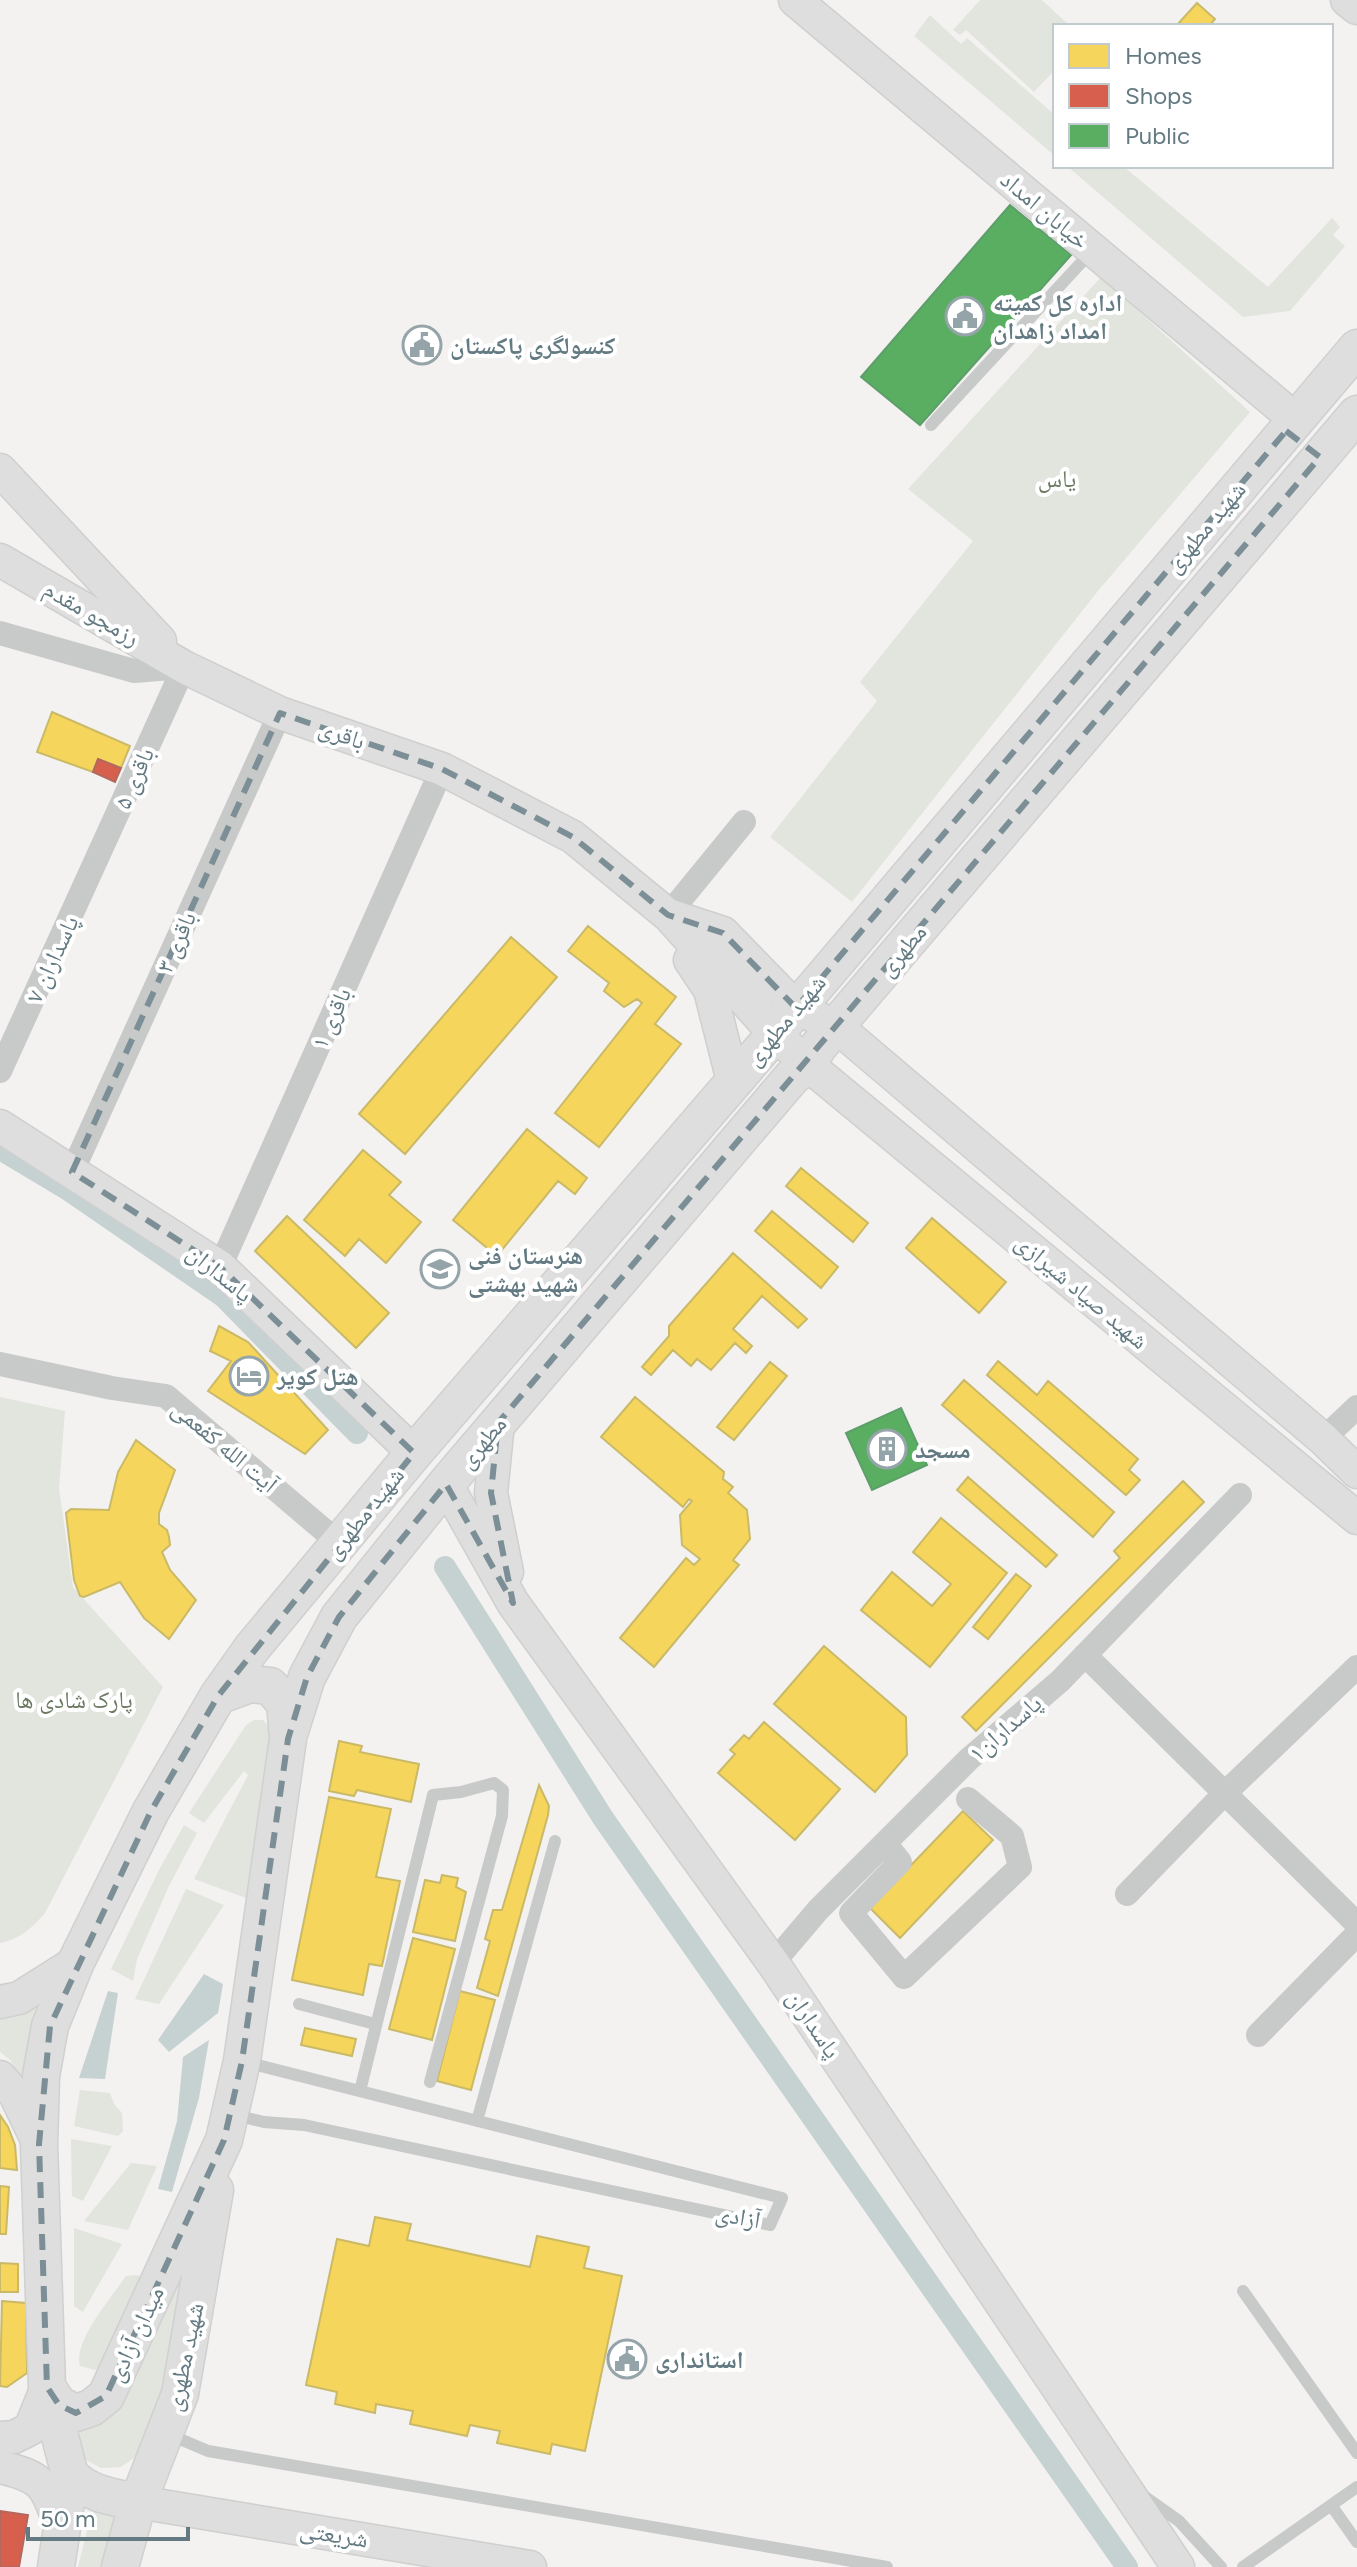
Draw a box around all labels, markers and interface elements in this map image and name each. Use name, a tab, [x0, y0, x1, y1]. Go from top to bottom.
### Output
legend	[1053, 24, 1333, 168]
text: Homes	[1125, 41, 1202, 70]
text: Shops	[1125, 81, 1192, 110]
text: Public	[1125, 121, 1190, 150]
street label: خیابان امداد	[995, 165, 1095, 255]
place label: اداره کل کمیته امداد زاهدان	[993, 288, 1122, 345]
public building icon: اداره کل کمیته امداد زاهدان	[944, 295, 986, 337]
public building icon: کنسولگری پاکستان	[401, 324, 443, 366]
place label: کنسولگری پاکستان	[450, 331, 616, 360]
park label: یاس	[1038, 464, 1076, 493]
street label: شهید مطهری	[1158, 475, 1252, 579]
street label: رزمجو مقدم	[38, 574, 145, 654]
street label: باقری	[315, 713, 369, 755]
street label: باقری ۵	[108, 743, 160, 813]
street label: باقری ۳	[150, 907, 202, 977]
street label: پاسداران ۷	[19, 911, 85, 1007]
street label: مطهری	[872, 918, 932, 982]
street label: شهید مطهری	[738, 968, 832, 1072]
street label: باقری ۱	[305, 983, 357, 1053]
street label: شهید صیاد شیرازی	[1010, 1227, 1154, 1355]
street label: پاسداران	[181, 1238, 259, 1308]
place label: هنرستان فنی شهید بهشتی	[468, 1241, 583, 1298]
school or university icon: هنرستان فنی شهید بهشتی	[419, 1248, 461, 1290]
hotel icon: هتل کویر	[228, 1355, 270, 1397]
place label: هتل کویر	[276, 1362, 359, 1391]
street label: آیت الله کفعمی	[166, 1394, 284, 1499]
street label: مطهری	[452, 1410, 512, 1474]
building icon: مسجد	[866, 1428, 908, 1470]
place label: مسجد	[915, 1435, 971, 1464]
street label: شهید مطهری	[318, 1461, 410, 1565]
park label: پارک شادی ها	[15, 1685, 133, 1714]
street label: پاسداران۱	[963, 1689, 1047, 1768]
street label: پاسداران	[781, 1984, 847, 2064]
street label: آزادی	[713, 2198, 764, 2234]
street label: میدان آزادی	[100, 2282, 170, 2386]
street label: شهید مطهری	[158, 2300, 210, 2414]
public building icon: استانداری	[606, 2338, 648, 2380]
place label: استانداری	[655, 2345, 744, 2374]
scale bar	[28, 2491, 188, 2541]
text: 50 m	[40, 2504, 96, 2533]
street label: شریعتی	[298, 2514, 370, 2554]

